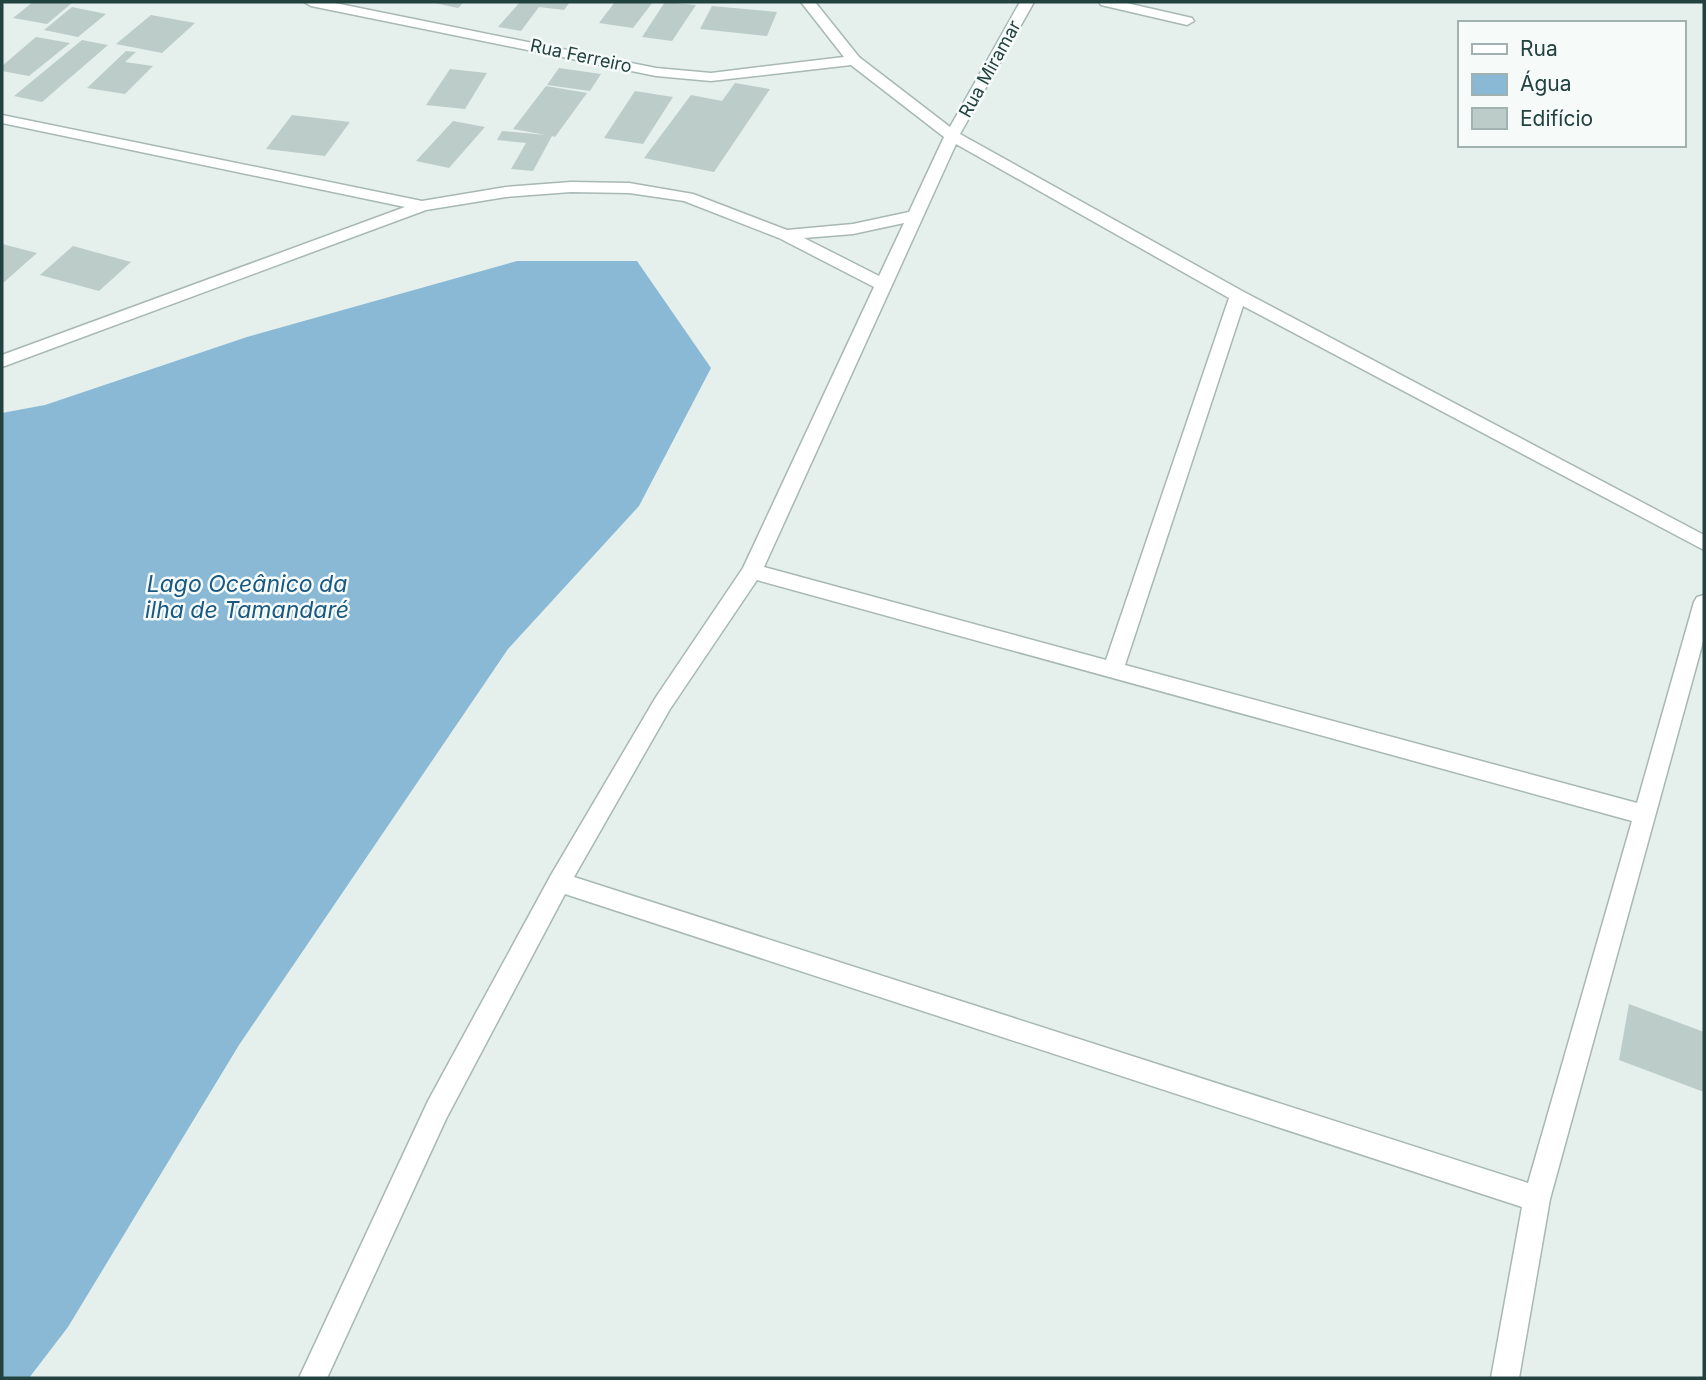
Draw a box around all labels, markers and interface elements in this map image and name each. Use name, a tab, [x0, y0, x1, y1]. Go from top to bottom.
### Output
street label: Rua Miramar	[954, 16, 1025, 121]
legend	[1458, 21, 1685, 147]
street label: Rua Ferreiro	[528, 34, 634, 77]
text: Rua	[1520, 36, 1558, 61]
text: Água	[1520, 70, 1572, 96]
text: Edifício	[1520, 106, 1593, 131]
water label: Lago Oceânico da ilha de Tamandaré	[145, 570, 349, 624]

